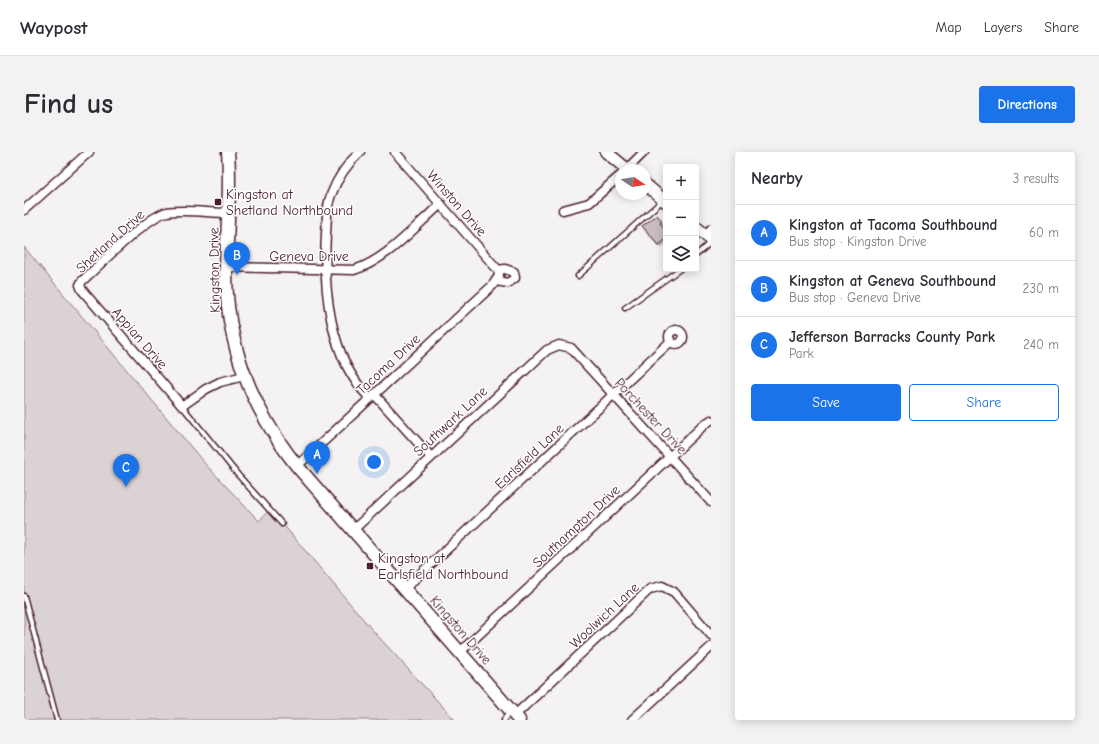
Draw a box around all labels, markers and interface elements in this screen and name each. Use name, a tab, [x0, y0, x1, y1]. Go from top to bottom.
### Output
text: Waypost	[20, 17, 88, 39]
text: Map	[935, 19, 962, 36]
text: Layers	[984, 19, 1022, 36]
text: Share	[1044, 19, 1079, 36]
button: Directions	[979, 86, 1075, 123]
text: Find us	[24, 88, 113, 120]
north arrow	[615, 164, 651, 200]
map controls	[663, 164, 699, 272]
button: +	[663, 164, 699, 200]
street label: Winston Drive	[423, 167, 490, 240]
text: Nearby	[751, 169, 802, 188]
text: 3 results	[1013, 171, 1059, 186]
place label: Kingston at Shetland Northbound	[226, 186, 353, 219]
marker: Kingston at Shetland Northbound	[213, 197, 223, 207]
button: −	[663, 200, 699, 236]
street label: Shetland Drive	[73, 206, 148, 277]
text: Kingston at Tacoma Southbound	[789, 216, 997, 234]
text: A	[760, 225, 768, 240]
text: 60 m	[1029, 225, 1059, 240]
street label: Kingston Drive	[205, 227, 224, 313]
text: Bus stop · Kingston Drive	[789, 234, 926, 249]
button: layers	[663, 236, 699, 272]
pin: B	[224, 242, 250, 275]
street label: Geneva Drive	[269, 248, 349, 265]
text: Kingston at Geneva Southbound	[789, 272, 996, 290]
text: B	[760, 281, 768, 296]
text: 230 m	[1023, 281, 1059, 296]
text: Bus stop · Geneva Drive	[789, 290, 921, 305]
street label: Appian Drive	[108, 304, 171, 373]
text: Jefferson Barracks County Park	[789, 328, 995, 346]
street label: Tacoma Drive	[353, 331, 424, 398]
text: C	[760, 337, 768, 352]
text: 240 m	[1023, 337, 1059, 352]
text: Park	[789, 346, 814, 361]
street label: Porchester Drive	[611, 375, 690, 458]
street label: Southwark Lane	[410, 383, 491, 460]
button: Save	[751, 384, 901, 421]
button: Share	[909, 384, 1059, 421]
street label: Earlsfield Lane	[491, 420, 567, 493]
pin: A	[304, 441, 330, 474]
your location	[364, 452, 384, 472]
pin: C	[113, 454, 139, 487]
street label: Southampton Drive	[529, 481, 624, 571]
place label: Kingston at Earlsfield Northbound	[378, 550, 508, 583]
marker: Kingston at Earlsfield Northbound	[365, 561, 375, 571]
street label: Woolwich Lane	[566, 579, 643, 652]
street label: Kingston Drive	[426, 592, 495, 668]

